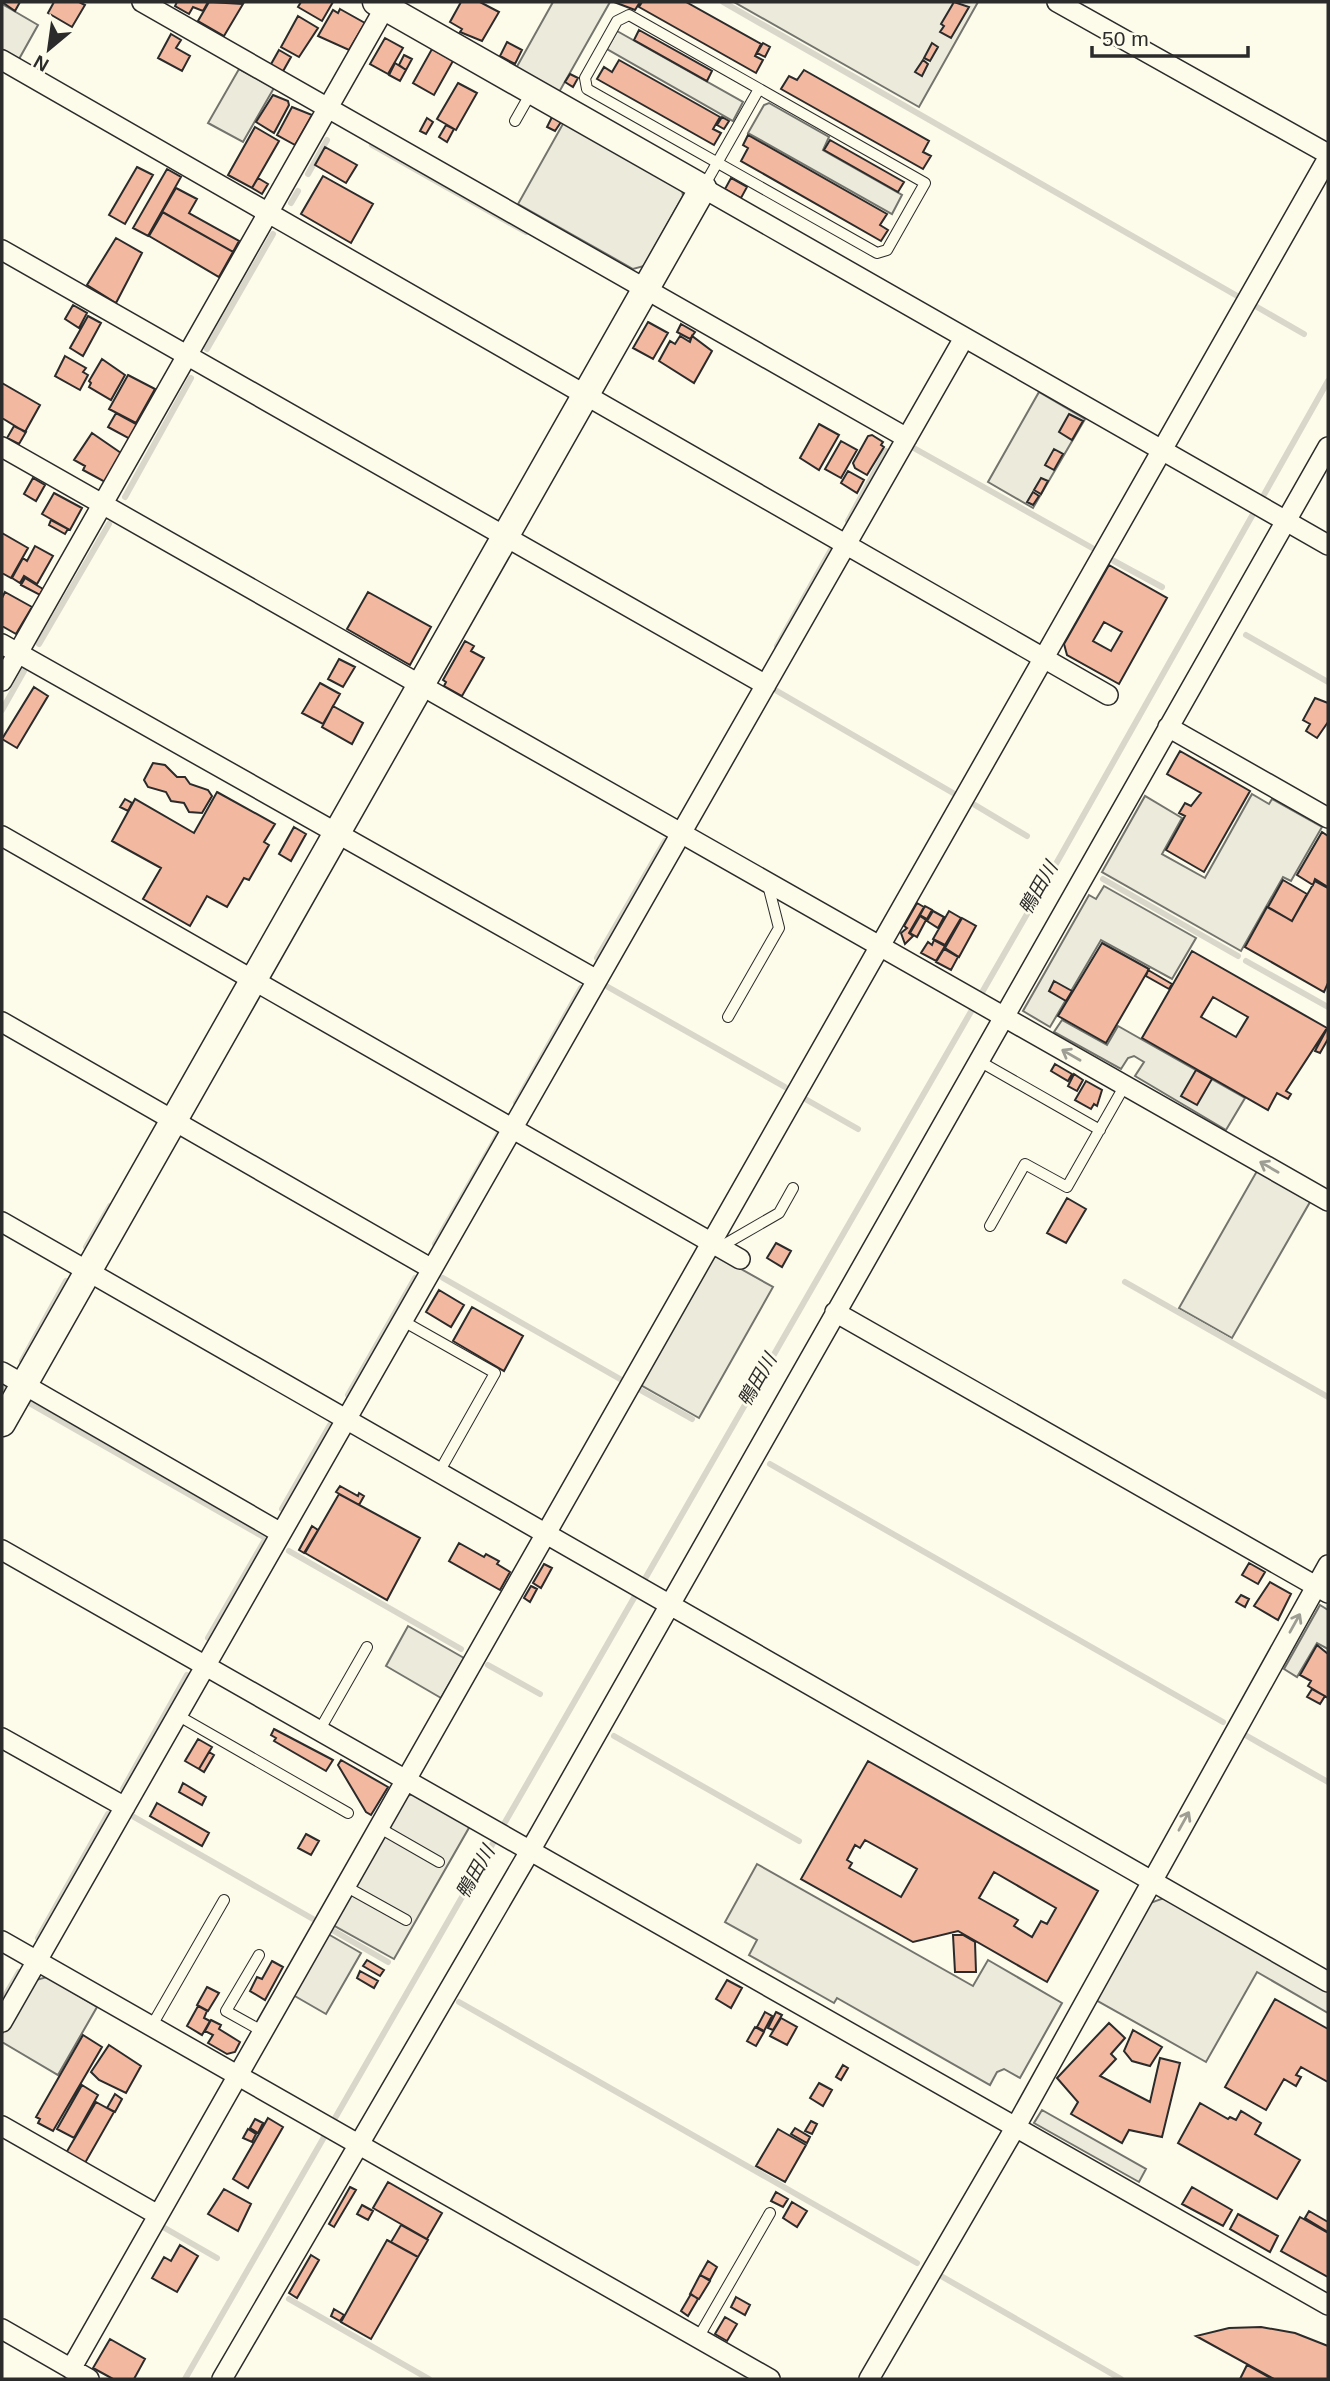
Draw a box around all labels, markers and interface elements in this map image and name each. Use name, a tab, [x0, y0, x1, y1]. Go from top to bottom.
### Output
north arrow	[14, 14, 84, 84]
scale bar	[1092, 14, 1248, 58]
text: 50 m	[1102, 27, 1149, 50]
text: N	[30, 51, 52, 76]
water label: 鴨田川	[1015, 856, 1062, 918]
one-way arrow	[1062, 1047, 1082, 1061]
one-way arrow	[1259, 1160, 1279, 1174]
water label: 鴨田川	[734, 1348, 781, 1410]
one-way arrow	[1288, 1613, 1302, 1633]
one-way arrow	[1178, 1811, 1191, 1832]
water label: 鴨田川	[452, 1840, 499, 1902]

